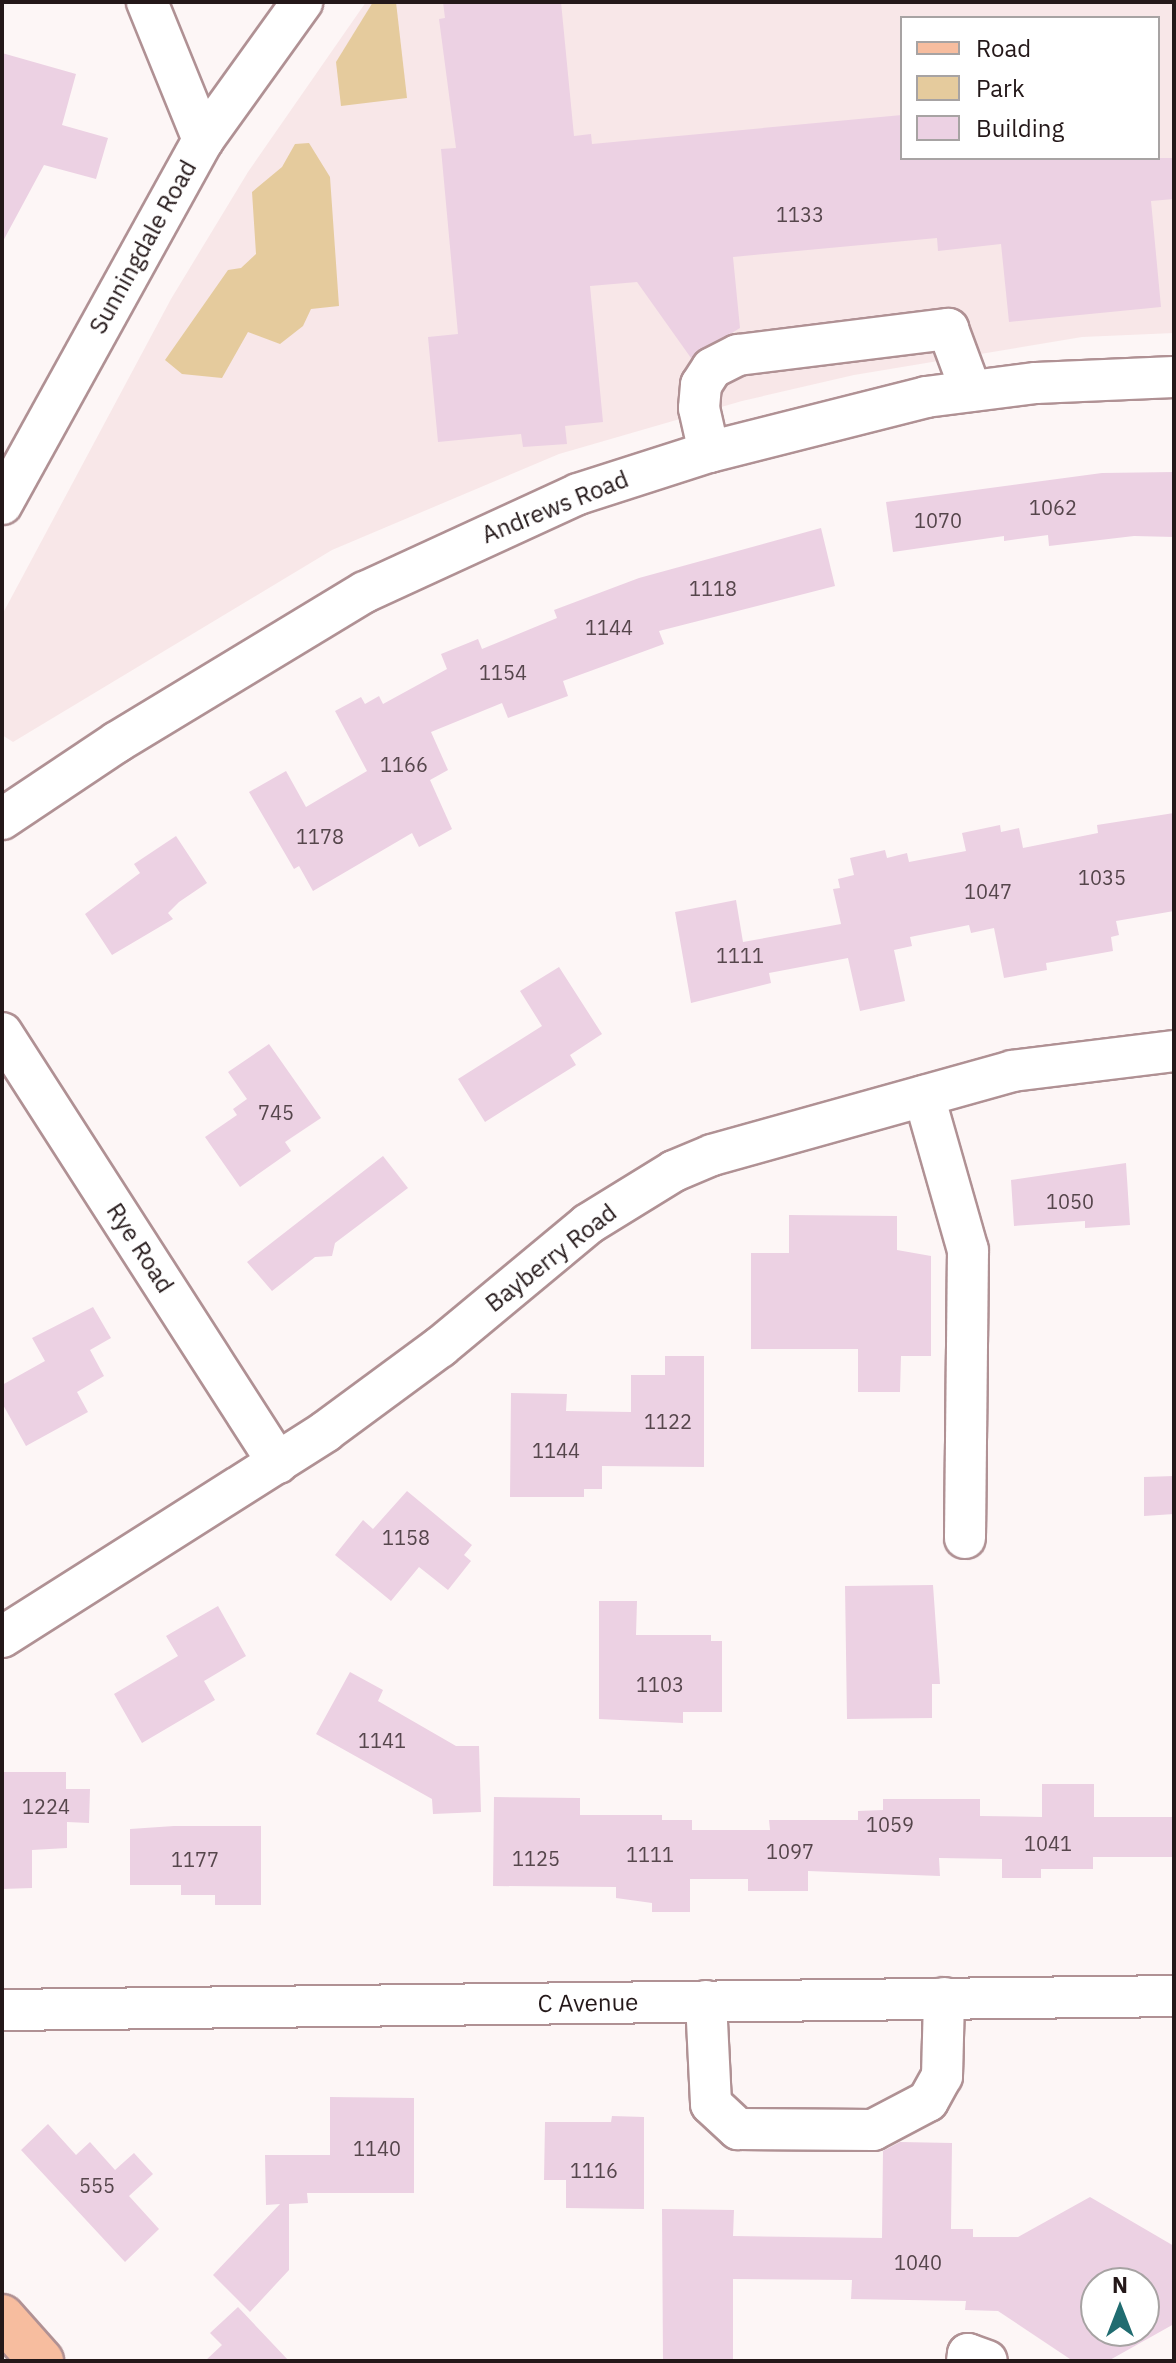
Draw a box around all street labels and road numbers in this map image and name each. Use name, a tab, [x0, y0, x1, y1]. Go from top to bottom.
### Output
street label: Sunningdale Road	[83, 155, 203, 339]
street label: Andrews Road	[477, 465, 633, 549]
street label: Rye Road	[100, 1198, 180, 1298]
street label: Bayberry Road	[480, 1198, 622, 1318]
street label: C Avenue	[537, 1988, 639, 2018]

